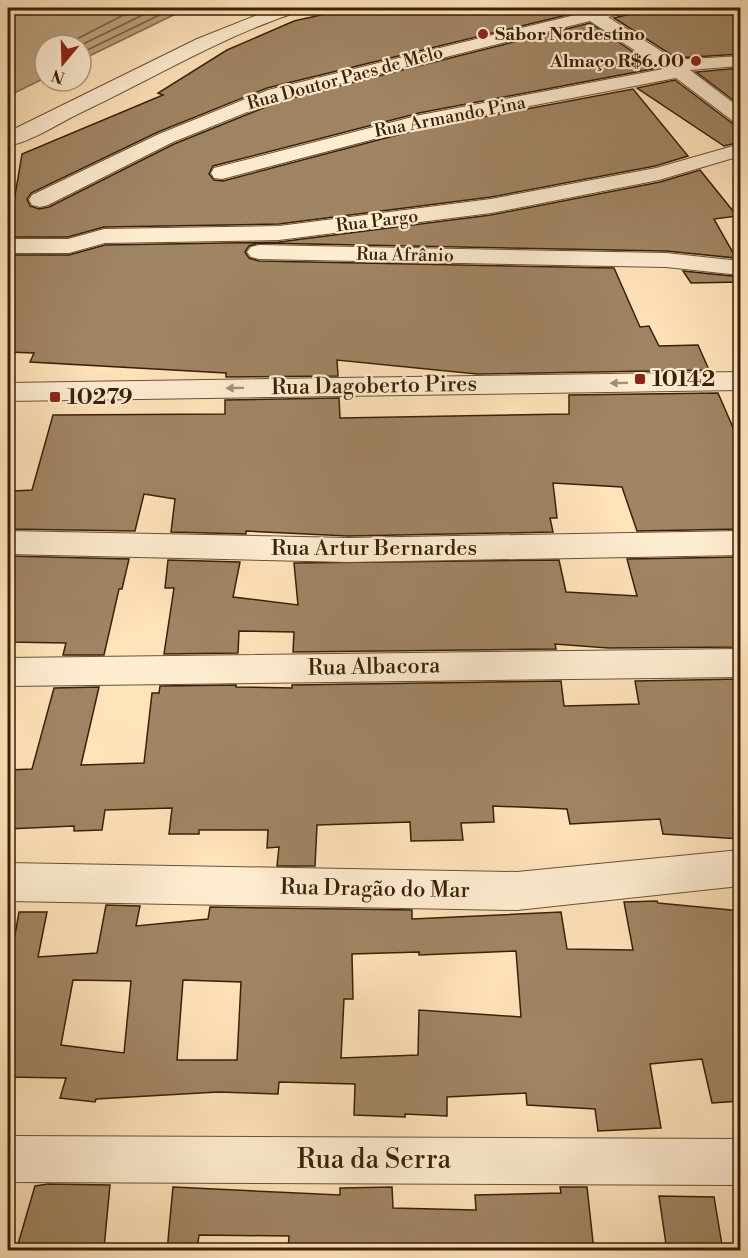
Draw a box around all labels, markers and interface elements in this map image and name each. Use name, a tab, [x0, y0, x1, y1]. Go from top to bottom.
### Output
place label: Sabor Nordestino	[495, 23, 645, 46]
marker: Sabor Nordestino	[476, 27, 490, 41]
north arrow	[33, 33, 93, 93]
street label: Rua Doutor Paes de Melo	[244, 41, 446, 115]
place label: Almaço R$6.00	[549, 50, 684, 73]
marker: Almaço R$6.00	[689, 54, 703, 68]
text: N	[49, 65, 68, 88]
street label: Rua Armando Pina	[372, 91, 529, 143]
street label: Rua Pargo	[334, 205, 420, 237]
street label: Rua Afrânio	[356, 243, 454, 267]
place label: 10142	[652, 366, 715, 393]
street label: Rua Dagoberto Pires	[271, 371, 477, 401]
marker: 10142	[633, 372, 647, 386]
one-way arrow	[610, 378, 629, 388]
place label: 10279	[67, 384, 133, 411]
one-way arrow	[226, 384, 245, 393]
marker: 10279	[48, 390, 62, 404]
street label: Rua Artur Bernardes	[271, 535, 477, 562]
street label: Rua Albacora	[307, 652, 441, 682]
street label: Rua Dragão do Mar	[280, 874, 470, 904]
street label: Rua da Serra	[297, 1143, 452, 1177]

